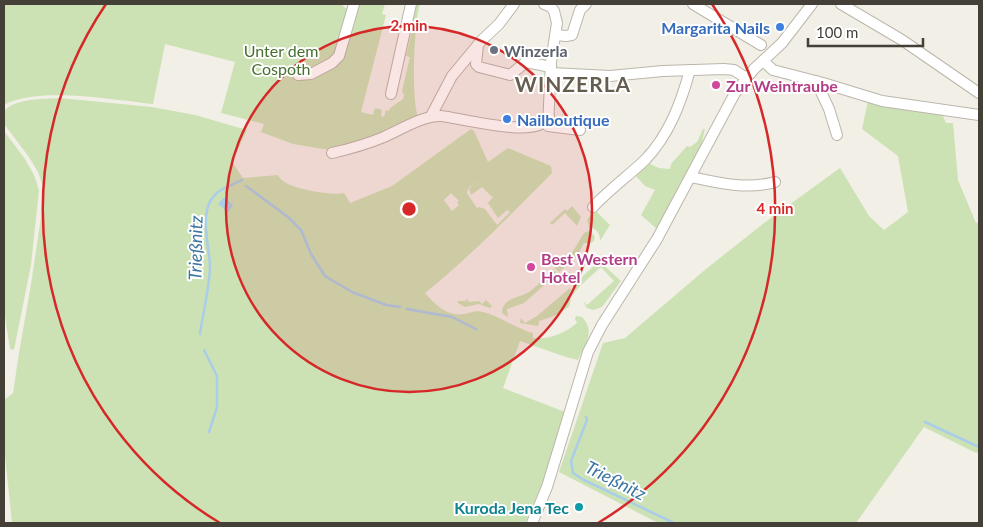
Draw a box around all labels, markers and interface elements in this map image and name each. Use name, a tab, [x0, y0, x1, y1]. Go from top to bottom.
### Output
scale bar	[808, 15, 923, 47]
text: 2 min	[390, 16, 428, 34]
place label: Margarita Nails	[661, 18, 770, 37]
marker: Margarita Nails	[774, 21, 786, 33]
text: 100 m	[816, 23, 858, 41]
park label: Unter dem Cospoth	[244, 41, 318, 78]
place label: Winzerla	[504, 41, 568, 60]
marker: Winzerla	[488, 44, 500, 56]
district label: WINZERLA	[515, 71, 631, 96]
place label: Zur Weintraube	[726, 76, 838, 95]
marker: Zur Weintraube	[710, 79, 722, 91]
place label: Nailboutique	[517, 110, 610, 129]
marker: Nailboutique	[501, 113, 513, 125]
text: 4 min	[756, 199, 794, 217]
centre of rings	[400, 200, 418, 218]
water label: Trießnitz	[183, 215, 207, 281]
place label: Best Western Hotel	[541, 249, 638, 286]
marker: Best Western Hotel	[525, 261, 537, 273]
water label: Trießnitz	[582, 455, 650, 505]
place label: Kuroda Jena Tec	[454, 498, 569, 517]
marker: Kuroda Jena Tec	[573, 501, 585, 513]

